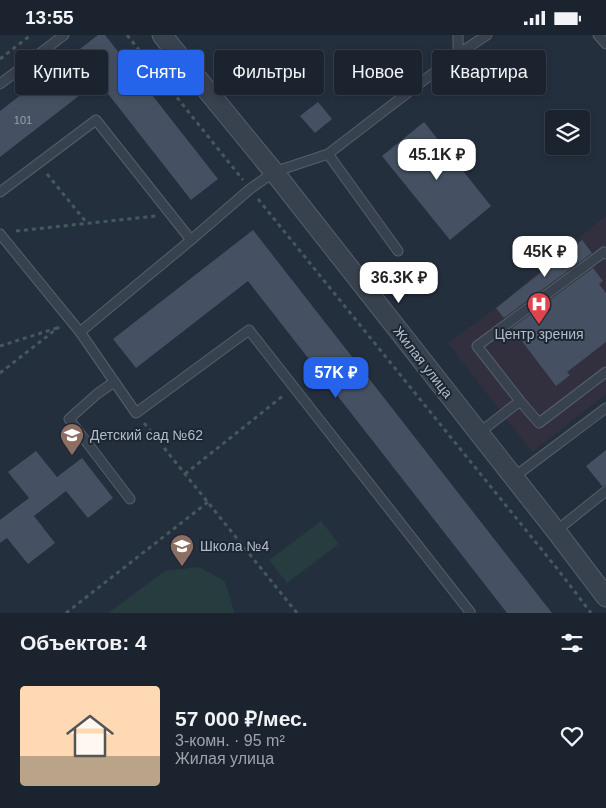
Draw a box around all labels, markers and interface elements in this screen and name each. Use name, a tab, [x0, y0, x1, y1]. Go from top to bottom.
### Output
text: 13:55	[25, 7, 74, 28]
chip: Купить	[15, 50, 108, 95]
chip: Снять	[118, 50, 204, 95]
chip: Фильтры	[214, 50, 324, 95]
chip: Новое	[334, 50, 422, 95]
chip: Квартира	[432, 50, 546, 95]
map controls	[545, 110, 590, 155]
button: layers	[545, 110, 590, 155]
house number: 101	[14, 114, 32, 126]
pin: 45.1K ₽	[391, 139, 483, 181]
text: 45.1K ₽	[409, 146, 465, 163]
pin: 45K ₽	[510, 235, 580, 278]
text: 45K ₽	[523, 243, 567, 260]
pin: 36.3K ₽	[353, 261, 445, 304]
text: 36.3K ₽	[371, 269, 427, 286]
hospital icon: Центр зрения	[526, 291, 552, 325]
street label: Жилая улица	[390, 323, 456, 401]
place label: Центр зрения	[494, 326, 584, 342]
pin: 57K ₽	[301, 357, 371, 399]
text: 57K ₽	[314, 364, 358, 381]
school or university icon: Детский сад №62	[59, 422, 85, 456]
place label: Детский сад №62	[90, 427, 203, 443]
school or university icon: Школа №4	[169, 533, 195, 567]
place label: Школа №4	[200, 538, 269, 554]
icon: filters	[558, 629, 586, 657]
text: Объектов: 4	[20, 631, 147, 654]
icon: home	[60, 706, 120, 766]
text: 57 000 ₽/мес.	[175, 707, 308, 730]
icon: heart	[558, 722, 586, 750]
text: 3-комн. · 95 m²	[175, 732, 285, 749]
text: Жилая улица	[175, 750, 274, 767]

